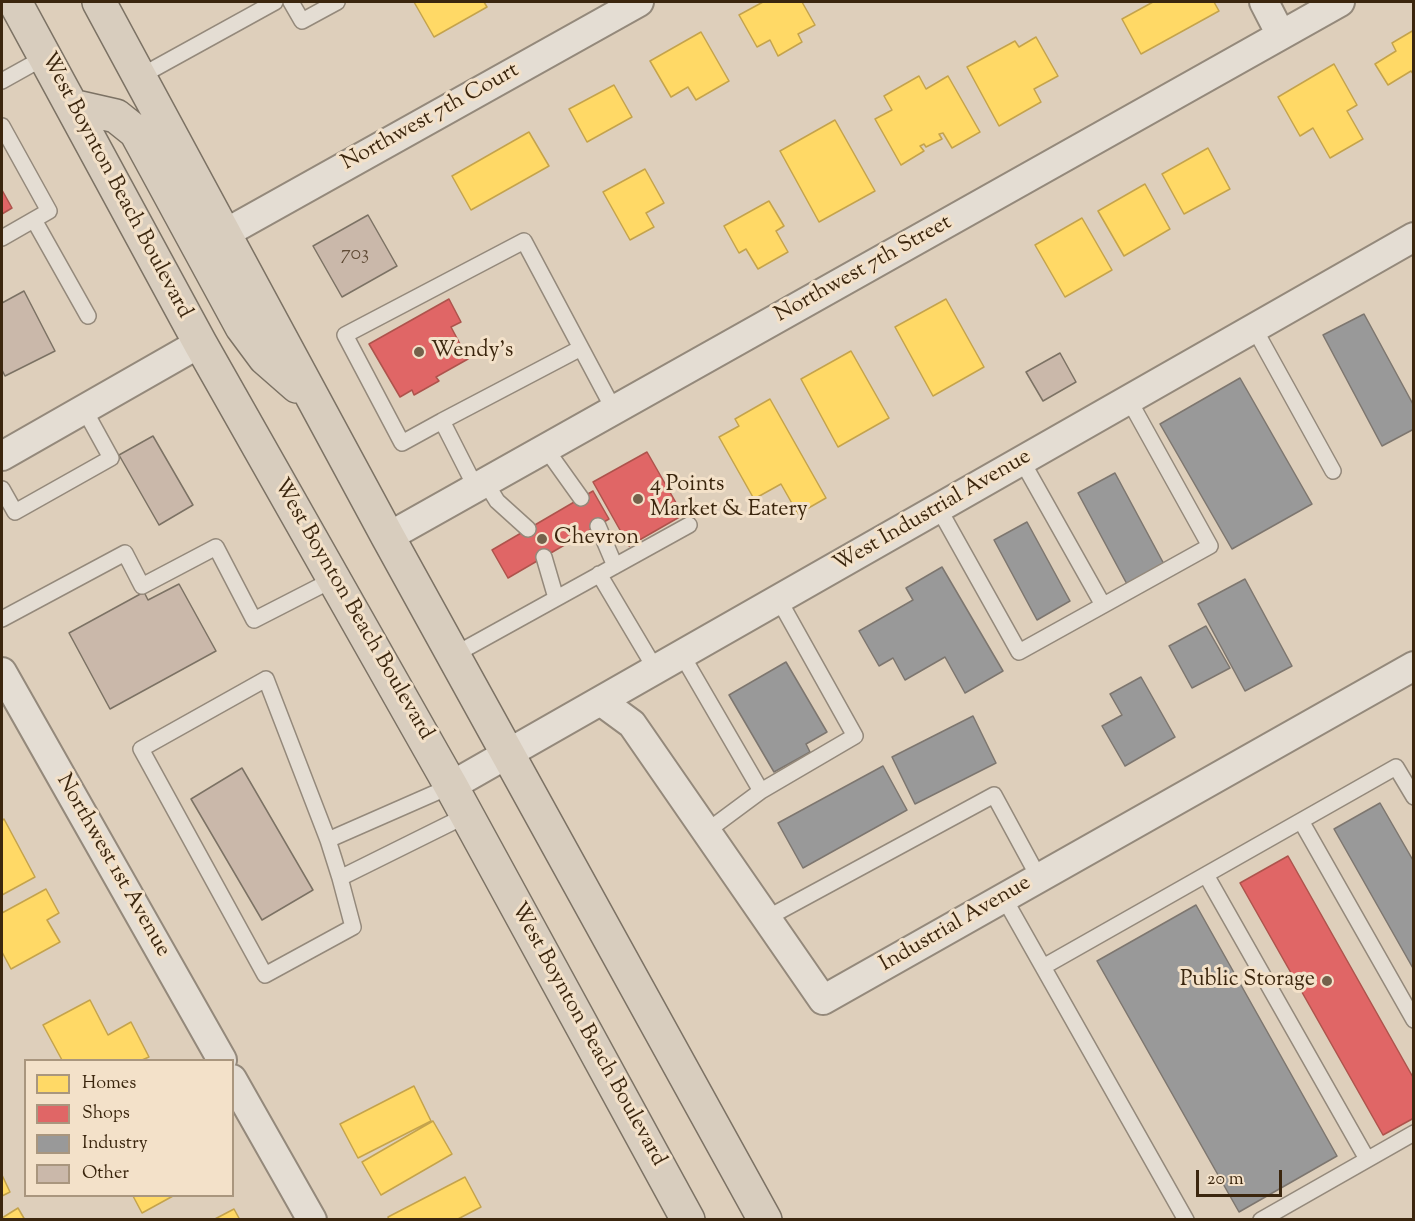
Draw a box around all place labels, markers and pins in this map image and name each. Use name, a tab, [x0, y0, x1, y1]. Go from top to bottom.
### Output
place label: Wendy's	[431, 339, 513, 365]
marker: Wendy's	[412, 345, 426, 359]
place label: 4 Points Market & Eatery	[650, 473, 808, 524]
marker: 4 Points Market & Eatery	[631, 492, 645, 506]
place label: Chevron	[554, 526, 639, 552]
marker: Chevron	[535, 532, 549, 546]
place label: Public Storage	[1180, 968, 1315, 994]
marker: Public Storage	[1320, 974, 1334, 988]

